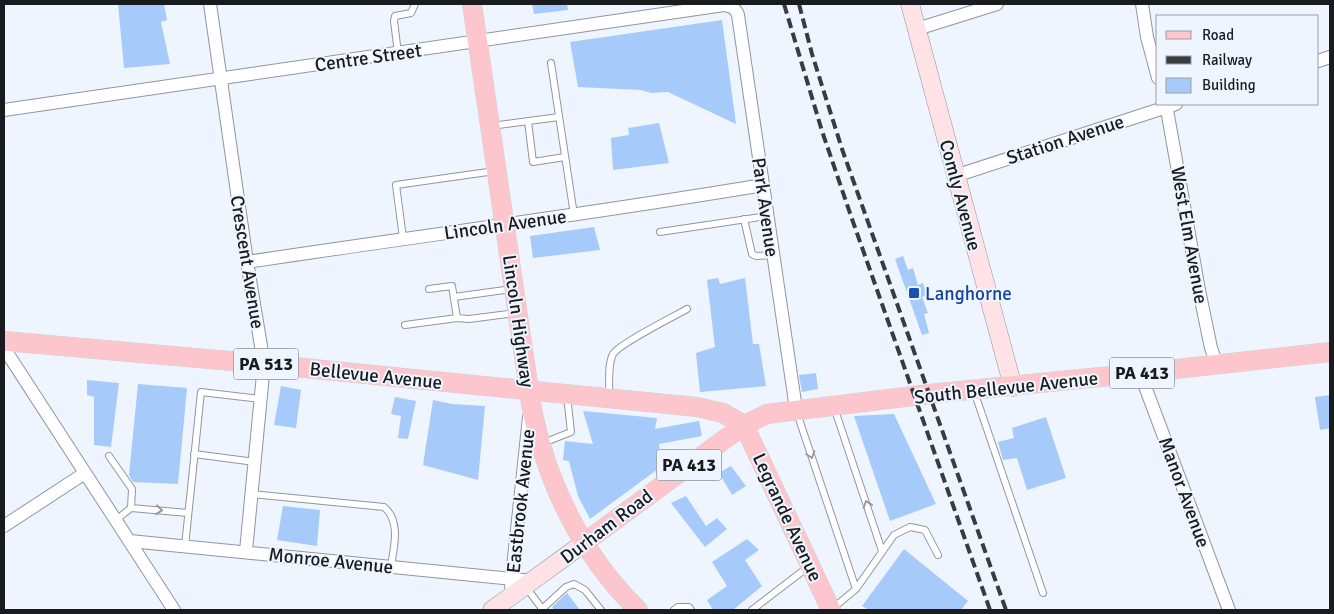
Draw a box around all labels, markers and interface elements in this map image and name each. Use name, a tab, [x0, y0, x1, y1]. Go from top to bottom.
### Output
legend	[1156, 15, 1319, 105]
text: Road	[1202, 26, 1234, 44]
street label: Centre Street	[313, 39, 423, 77]
text: Railway	[1202, 51, 1252, 69]
text: Building	[1202, 76, 1256, 94]
street label: Station Avenue	[1003, 110, 1127, 170]
street label: Comly Avenue	[934, 137, 986, 254]
street label: Park Avenue	[746, 156, 784, 258]
street label: West Elm Avenue	[1165, 165, 1213, 306]
street label: Crescent Avenue	[225, 194, 269, 331]
street label: Lincoln Avenue	[442, 205, 568, 245]
street label: Lincoln Highway	[497, 253, 539, 389]
place label: Langhorne	[925, 282, 1012, 306]
marker: Langhorne	[907, 286, 921, 300]
road number: PA 513	[234, 348, 298, 379]
street label: Bellevue Avenue	[308, 357, 443, 395]
road number: PA 413	[1110, 358, 1174, 388]
street label: South Bellevue Avenue	[913, 366, 1099, 410]
street label: Eastbrook Avenue	[501, 428, 540, 574]
street label: Manor Avenue	[1153, 434, 1215, 551]
street label: Legrande Avenue	[747, 449, 827, 585]
road number: PA 413	[656, 450, 722, 480]
one-way arrow	[806, 451, 816, 459]
street label: Durham Road	[556, 484, 658, 569]
one-way arrow	[863, 501, 873, 509]
one-way arrow	[156, 504, 164, 515]
street label: Monroe Avenue	[267, 543, 394, 579]

